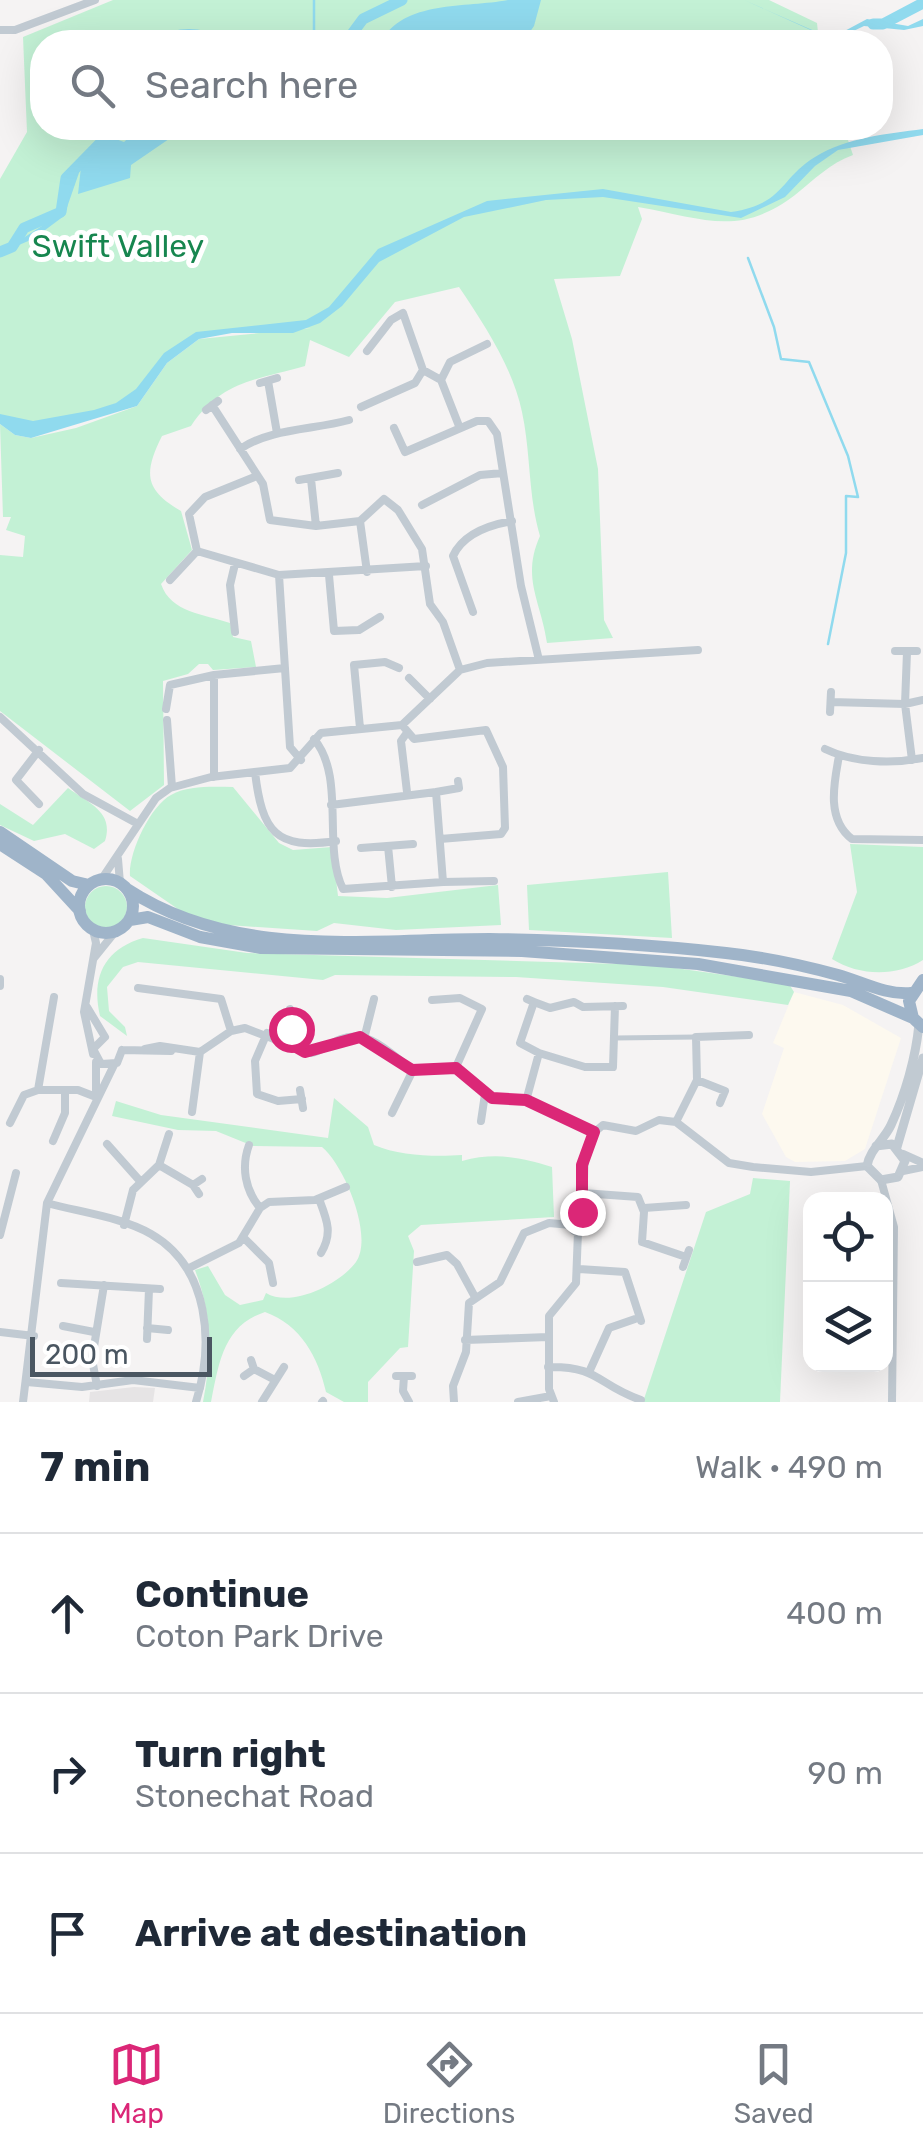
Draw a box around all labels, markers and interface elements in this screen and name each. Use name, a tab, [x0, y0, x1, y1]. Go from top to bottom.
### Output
search box	[30, 30, 893, 140]
icon: search	[65, 58, 120, 113]
text: Search here	[145, 62, 358, 108]
park label: Swift Valley	[32, 227, 204, 265]
route start	[269, 1007, 315, 1053]
route end	[560, 1190, 606, 1236]
map controls	[803, 1192, 893, 1372]
button: locate	[803, 1192, 893, 1282]
button: layers	[803, 1282, 893, 1372]
scale bar	[30, 1332, 212, 1376]
text: 200 m	[45, 1338, 129, 1371]
text: 7 min	[40, 1442, 151, 1492]
text: Walk · 490 m	[695, 1448, 883, 1486]
text: Continue	[135, 1571, 309, 1617]
icon: ahead	[40, 1586, 95, 1641]
text: 400 m	[786, 1594, 883, 1632]
text: Coton Park Drive	[135, 1617, 384, 1655]
text: Turn right	[135, 1731, 326, 1777]
icon: right	[40, 1746, 95, 1801]
text: 90 m	[807, 1754, 883, 1792]
text: Stonechat Road	[135, 1777, 374, 1815]
icon: arrive	[40, 1906, 95, 1961]
text: Arrive at destination	[135, 1910, 527, 1956]
tab: Map	[109, 2037, 164, 2130]
tab: Directions	[383, 2037, 515, 2130]
tab: Saved	[734, 2037, 814, 2130]

